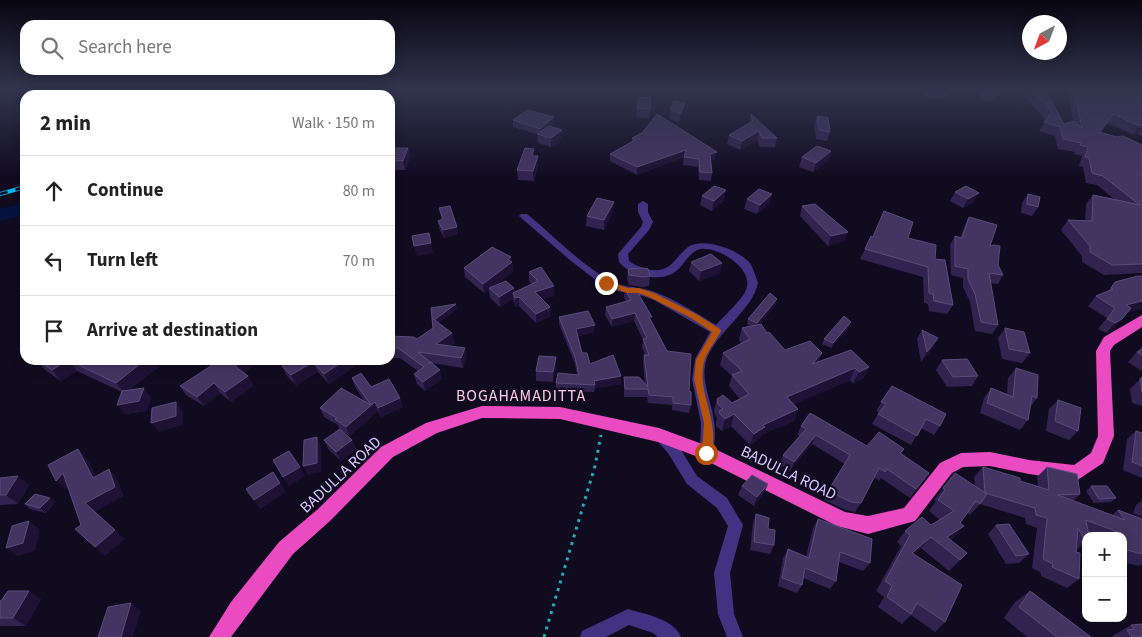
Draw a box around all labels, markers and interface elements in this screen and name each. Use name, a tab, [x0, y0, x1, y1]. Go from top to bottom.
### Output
north arrow	[1022, 15, 1067, 60]
search box	[20, 20, 395, 75]
icon: search	[38, 34, 66, 62]
text: Search here	[78, 34, 172, 61]
text: 2 min	[40, 108, 91, 138]
text: Walk · 150 m	[292, 112, 375, 134]
icon: ahead	[40, 177, 68, 205]
text: Continue	[87, 177, 164, 204]
text: 80 m	[343, 180, 375, 202]
icon: left	[40, 247, 68, 275]
text: Turn left	[87, 247, 158, 274]
text: 70 m	[343, 250, 375, 272]
route end	[595, 272, 618, 295]
icon: arrive	[40, 317, 68, 345]
text: Arrive at destination	[87, 317, 258, 344]
district label: BOGAHAMADITTA	[456, 385, 586, 407]
street label: BADULLA ROAD	[295, 431, 386, 518]
street label: BADULLA ROAD	[737, 440, 840, 506]
route start	[695, 442, 718, 465]
map controls	[1082, 532, 1127, 622]
button: +	[1082, 532, 1127, 577]
button: −	[1082, 577, 1127, 622]

